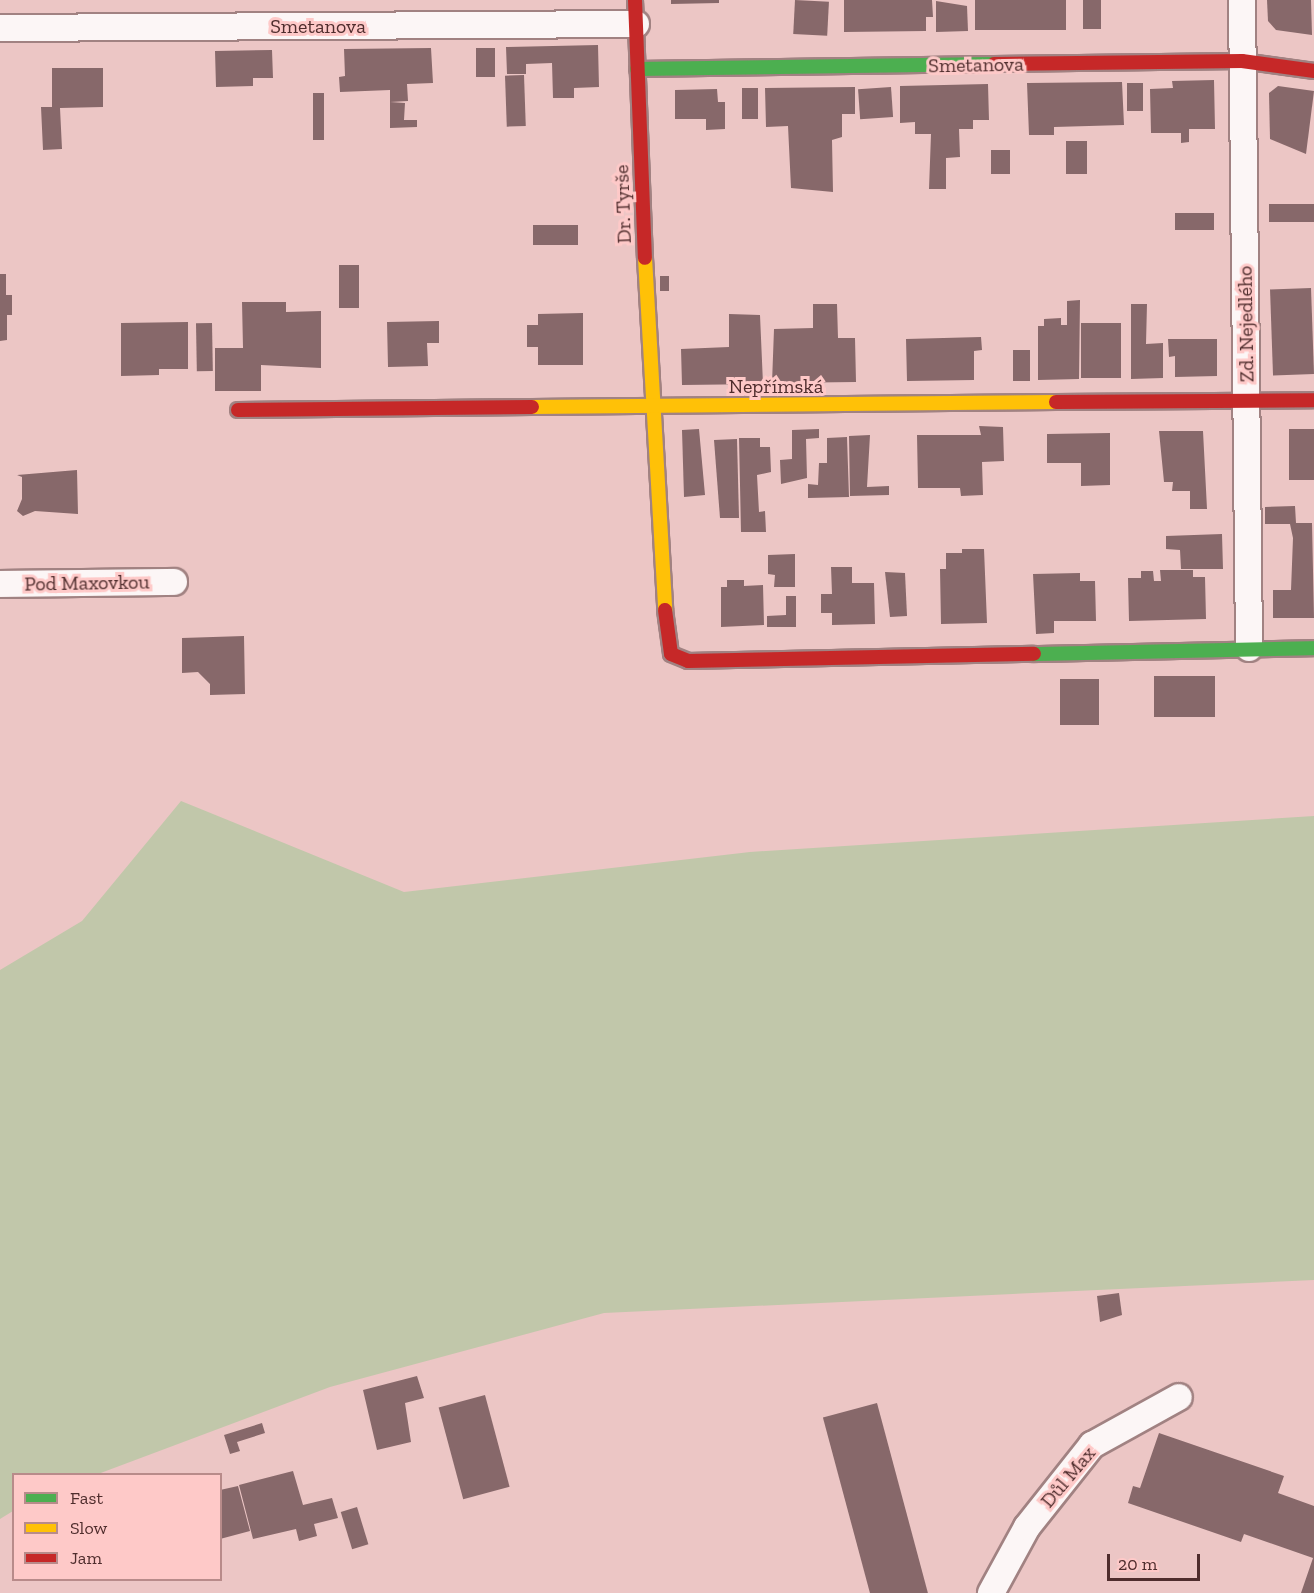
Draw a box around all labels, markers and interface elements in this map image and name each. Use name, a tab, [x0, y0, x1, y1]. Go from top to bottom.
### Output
street label: Smetanova	[270, 14, 366, 38]
street label: Smetanova	[928, 52, 1024, 78]
street label: Dr. Tyrše	[610, 164, 636, 244]
street label: Zd. Nejedlého	[1233, 265, 1259, 383]
street label: Nepřímská	[729, 374, 823, 398]
street label: Pod Maxovkou	[24, 570, 150, 596]
street label: Důl Max	[1035, 1441, 1101, 1513]
legend	[12, 1473, 222, 1581]
text: Fast	[70, 1487, 103, 1509]
text: Slow	[70, 1517, 107, 1539]
scale bar	[1110, 1542, 1203, 1580]
text: Jam	[70, 1547, 102, 1569]
text: 20 m	[1118, 1553, 1157, 1575]

